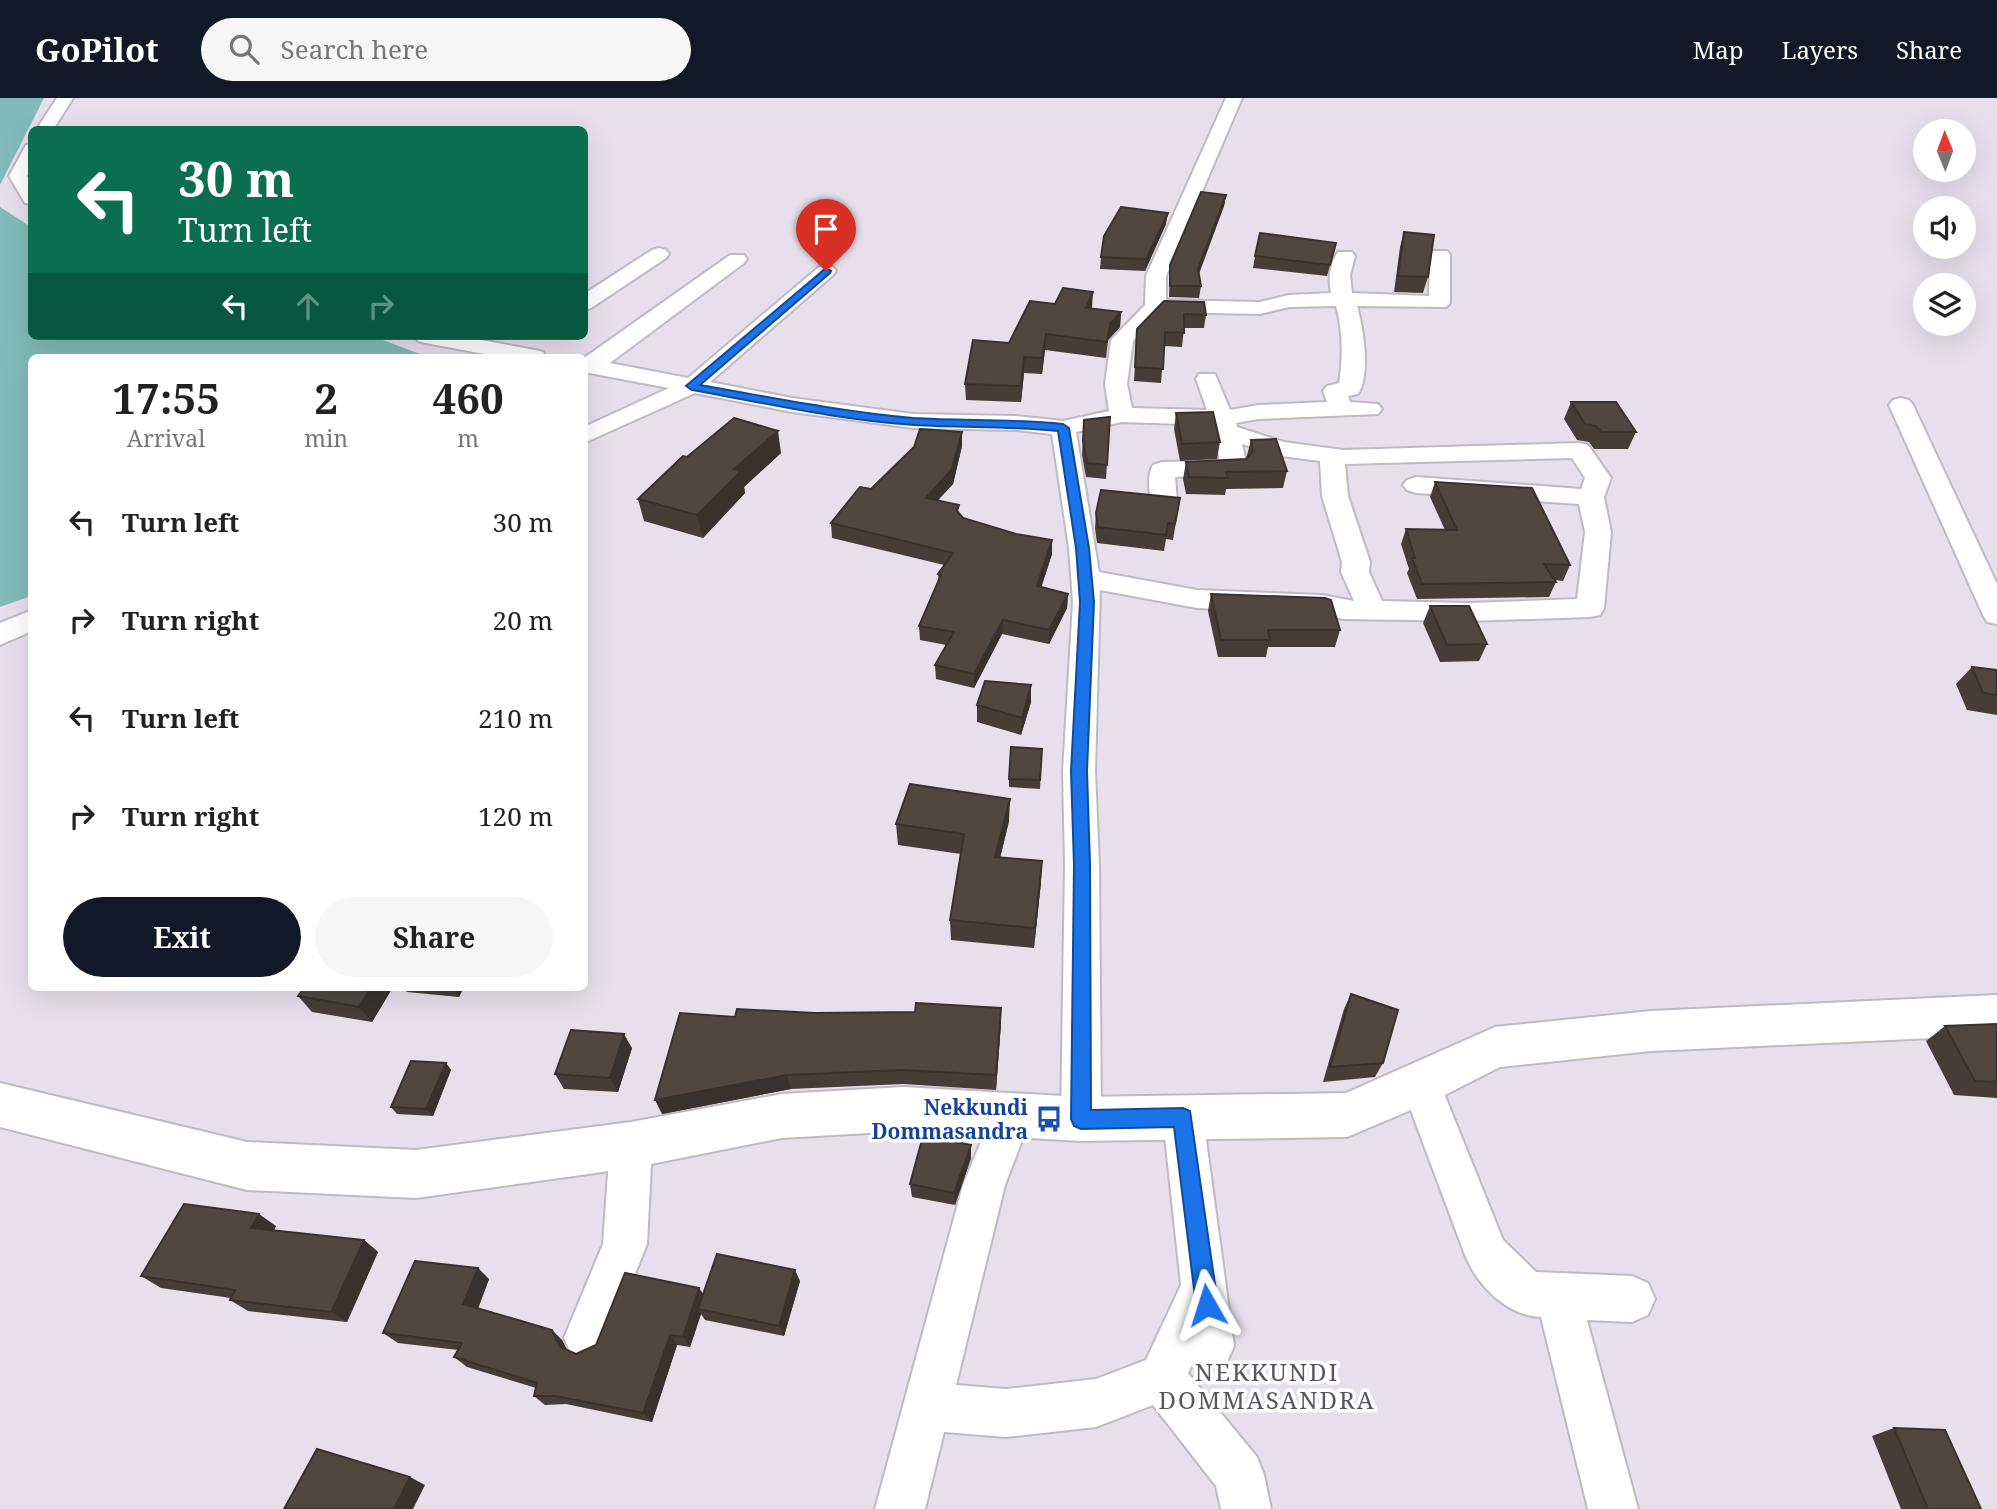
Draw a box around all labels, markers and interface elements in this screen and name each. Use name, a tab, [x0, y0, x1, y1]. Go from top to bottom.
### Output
search box	[201, 18, 691, 81]
text: GoPilot	[35, 27, 159, 72]
icon: search	[225, 30, 263, 68]
text: Search here	[281, 31, 428, 67]
text: Map	[1693, 33, 1744, 66]
text: Layers	[1782, 33, 1858, 66]
text: Share	[1896, 33, 1962, 66]
north arrow	[1913, 119, 1976, 182]
map controls	[1913, 119, 1976, 336]
text: 30 m	[178, 145, 294, 211]
icon: left	[63, 154, 154, 245]
button: sound	[1913, 196, 1976, 259]
pin	[796, 199, 856, 271]
text: Turn left	[178, 208, 312, 251]
icon: arrive	[807, 210, 845, 248]
button: layers	[1913, 273, 1976, 336]
icon: left	[216, 287, 254, 325]
icon: ahead	[289, 287, 327, 325]
icon: right	[362, 287, 400, 325]
text: 17:55	[112, 369, 220, 426]
text: 2	[314, 369, 338, 426]
text: 460	[432, 369, 504, 426]
text: Arrival	[127, 422, 205, 454]
text: min	[304, 422, 348, 454]
text: m	[457, 422, 479, 454]
icon: left	[63, 503, 101, 541]
text: Turn left	[122, 504, 239, 540]
text: 30 m	[493, 504, 553, 540]
icon: right	[63, 601, 101, 639]
text: Turn right	[122, 602, 259, 638]
text: 20 m	[493, 602, 553, 638]
icon: left	[63, 699, 101, 737]
text: Turn left	[122, 700, 239, 736]
text: 210 m	[478, 700, 553, 736]
icon: right	[63, 797, 101, 835]
text: Turn right	[122, 798, 259, 834]
text: 120 m	[478, 798, 553, 834]
button: Exit	[63, 897, 301, 977]
button: Share	[315, 897, 553, 977]
place label: Nekkundi Dommasandra	[871, 1093, 1029, 1145]
bus stop icon: Nekkundi Dommasandra	[1034, 1104, 1064, 1134]
position arrow	[1170, 1268, 1244, 1342]
district label: NEKKUNDI DOMMASANDRA	[1158, 1355, 1376, 1416]

